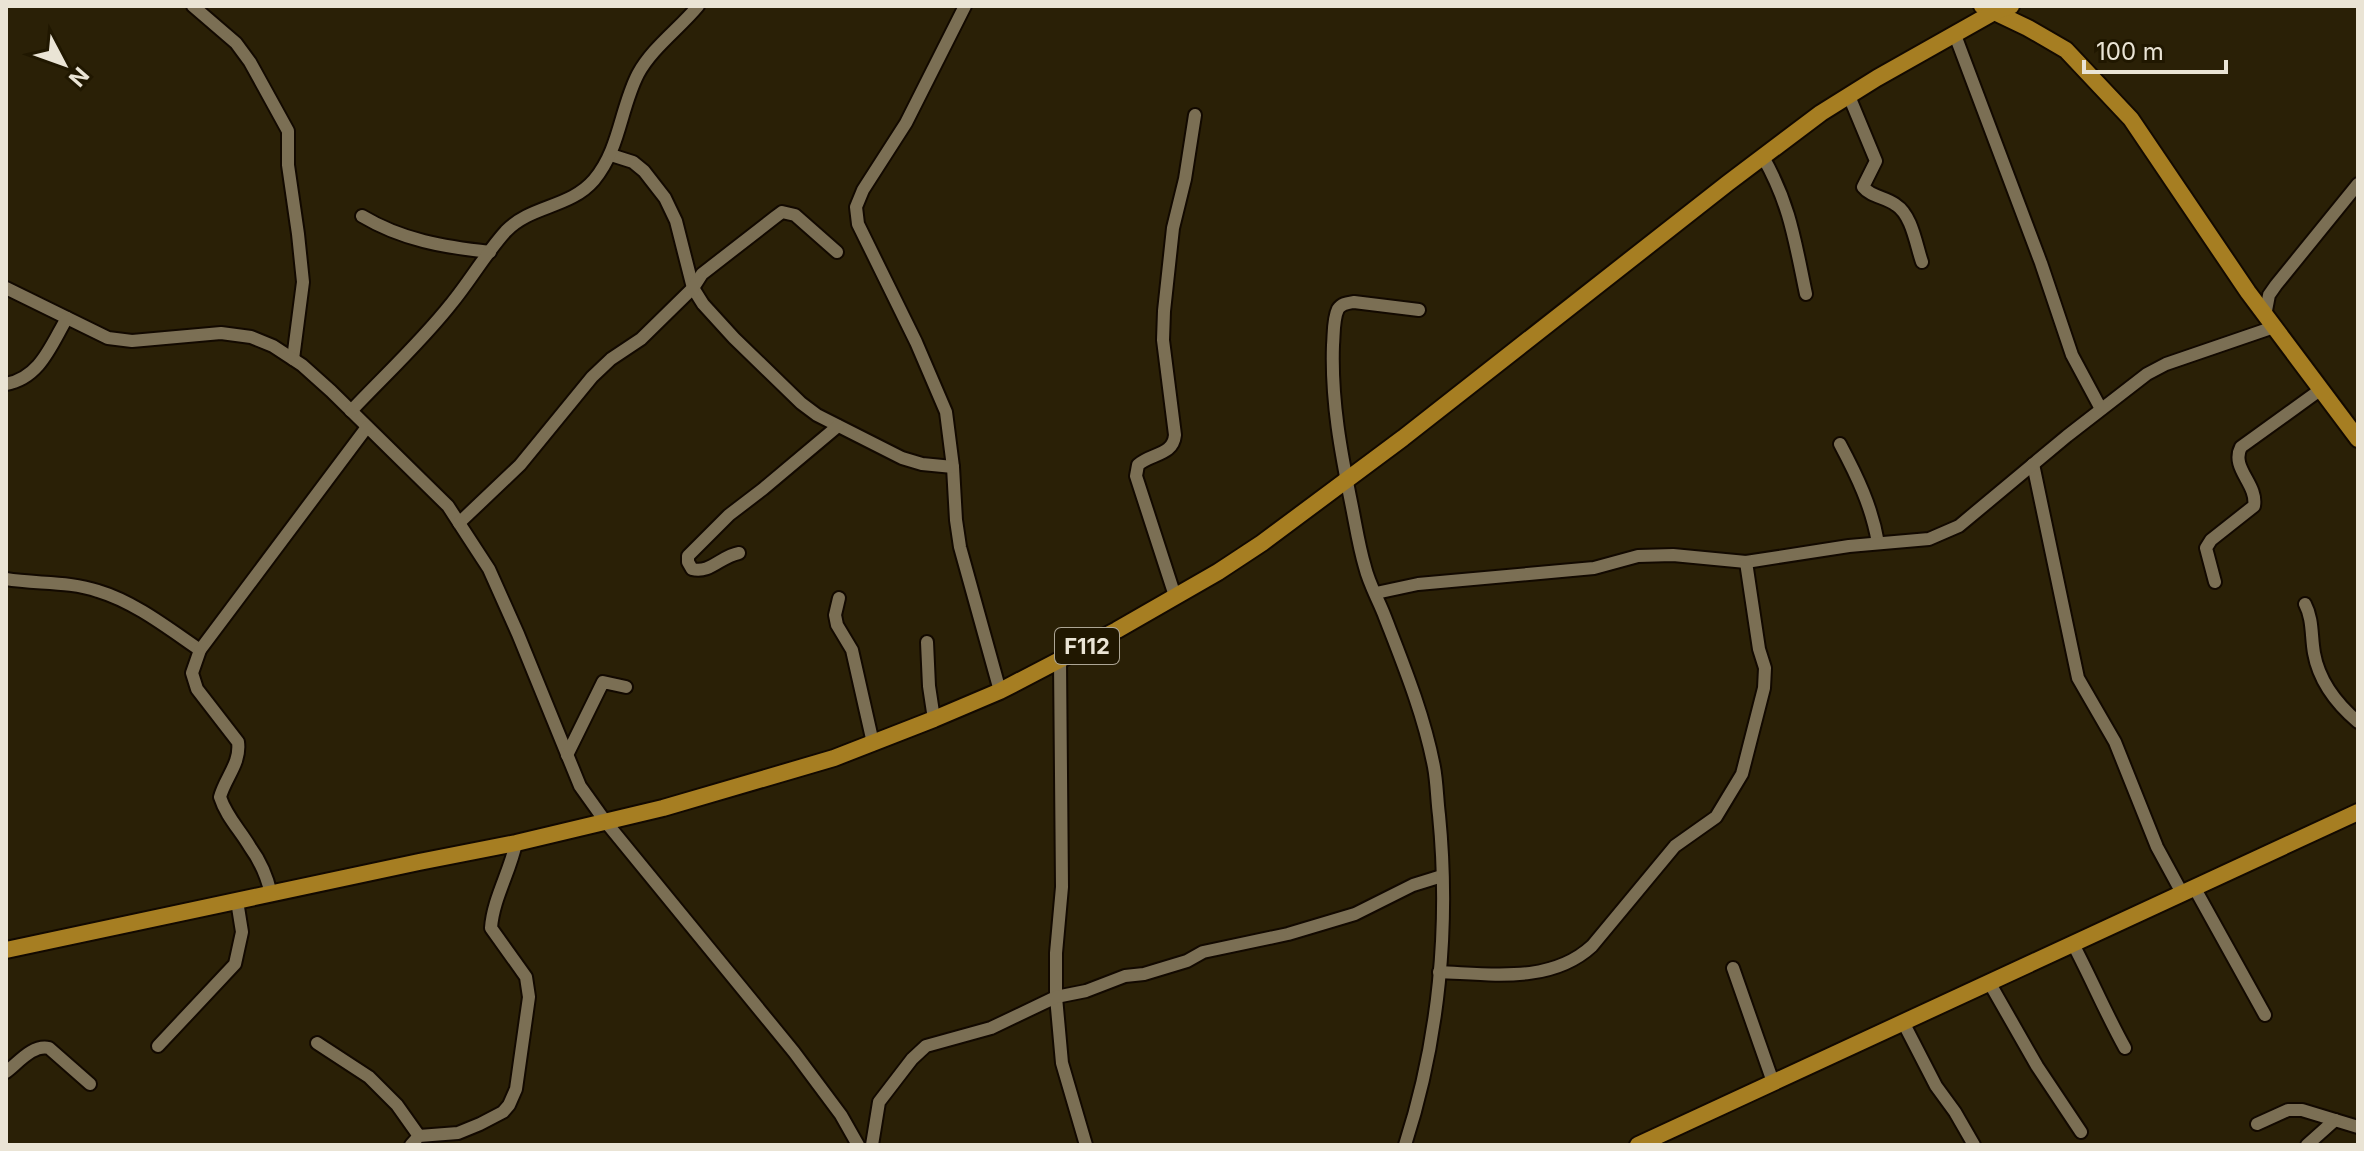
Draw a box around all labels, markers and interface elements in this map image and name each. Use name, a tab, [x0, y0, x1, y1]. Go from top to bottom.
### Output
north arrow	[24, 24, 104, 104]
scale bar	[2084, 24, 2226, 74]
text: 100 m	[2096, 37, 2164, 66]
text: N	[64, 62, 94, 92]
road number: F112	[1055, 628, 1119, 664]

